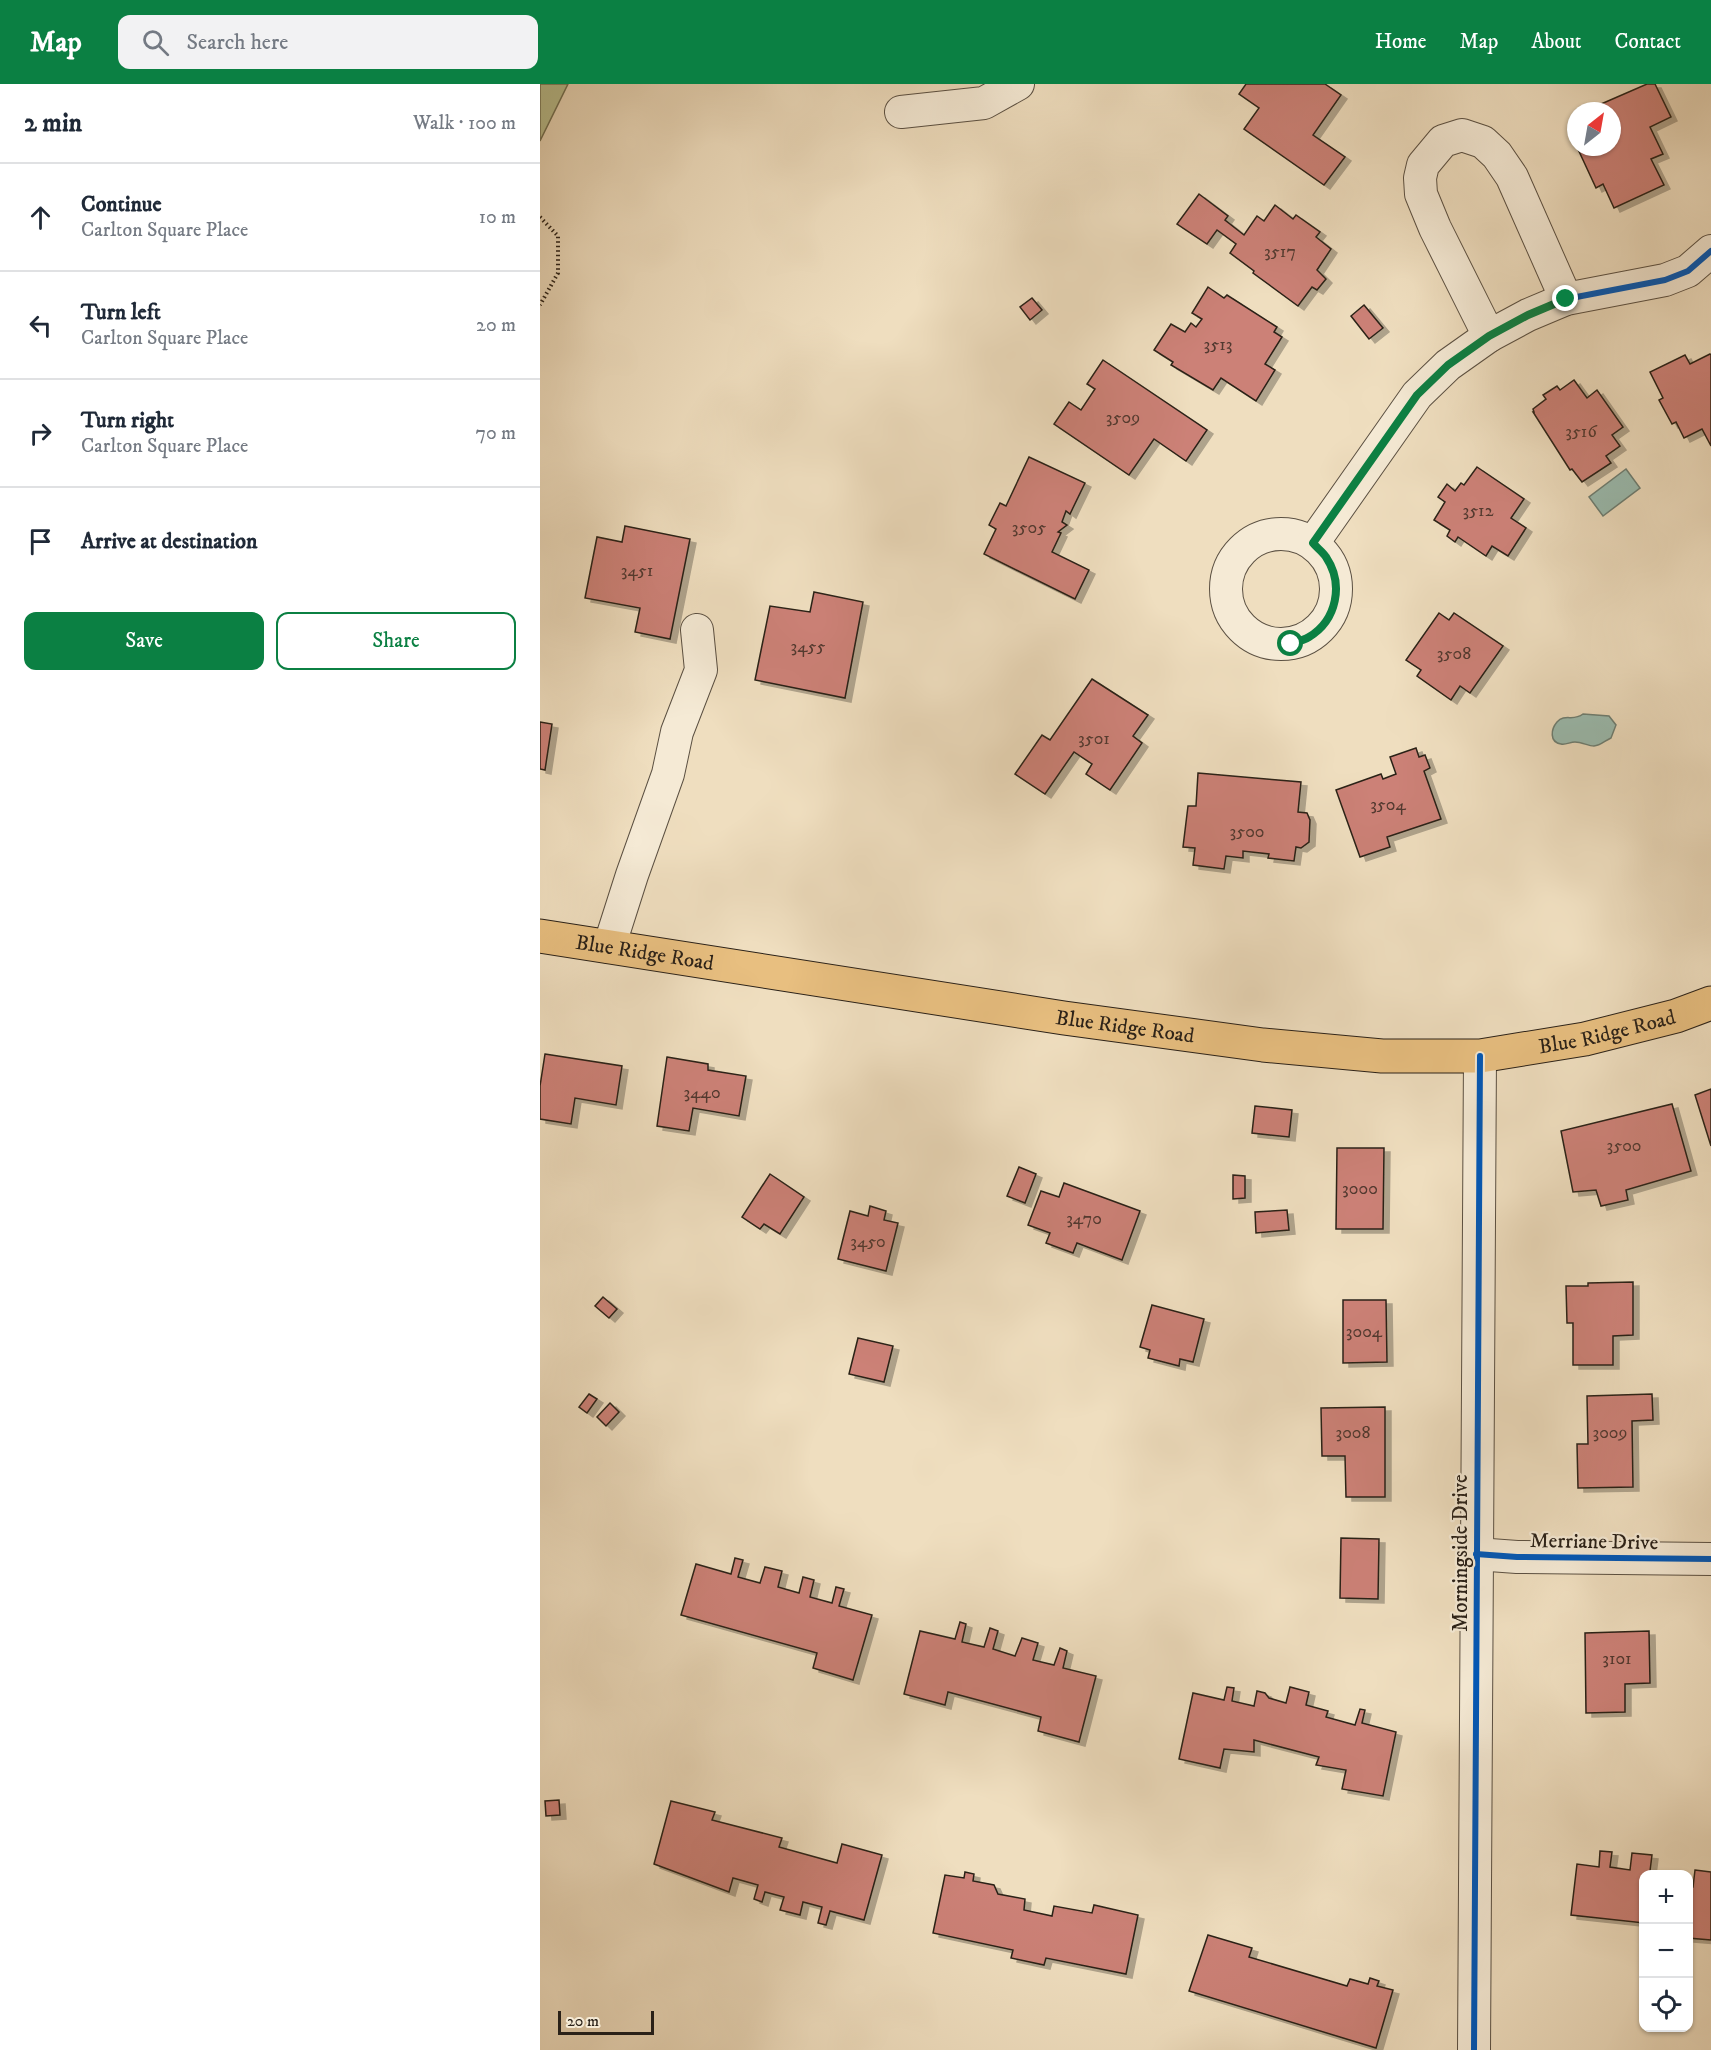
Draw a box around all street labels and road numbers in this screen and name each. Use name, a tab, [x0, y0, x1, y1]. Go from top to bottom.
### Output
street label: Blue Ridge Road	[574, 930, 716, 977]
street label: Blue Ridge Road	[1054, 1005, 1196, 1050]
street label: Blue Ridge Road	[1537, 1005, 1679, 1060]
street label: Morningside Drive	[1448, 1474, 1474, 1632]
street label: Merriane Drive	[1530, 1528, 1659, 1556]

